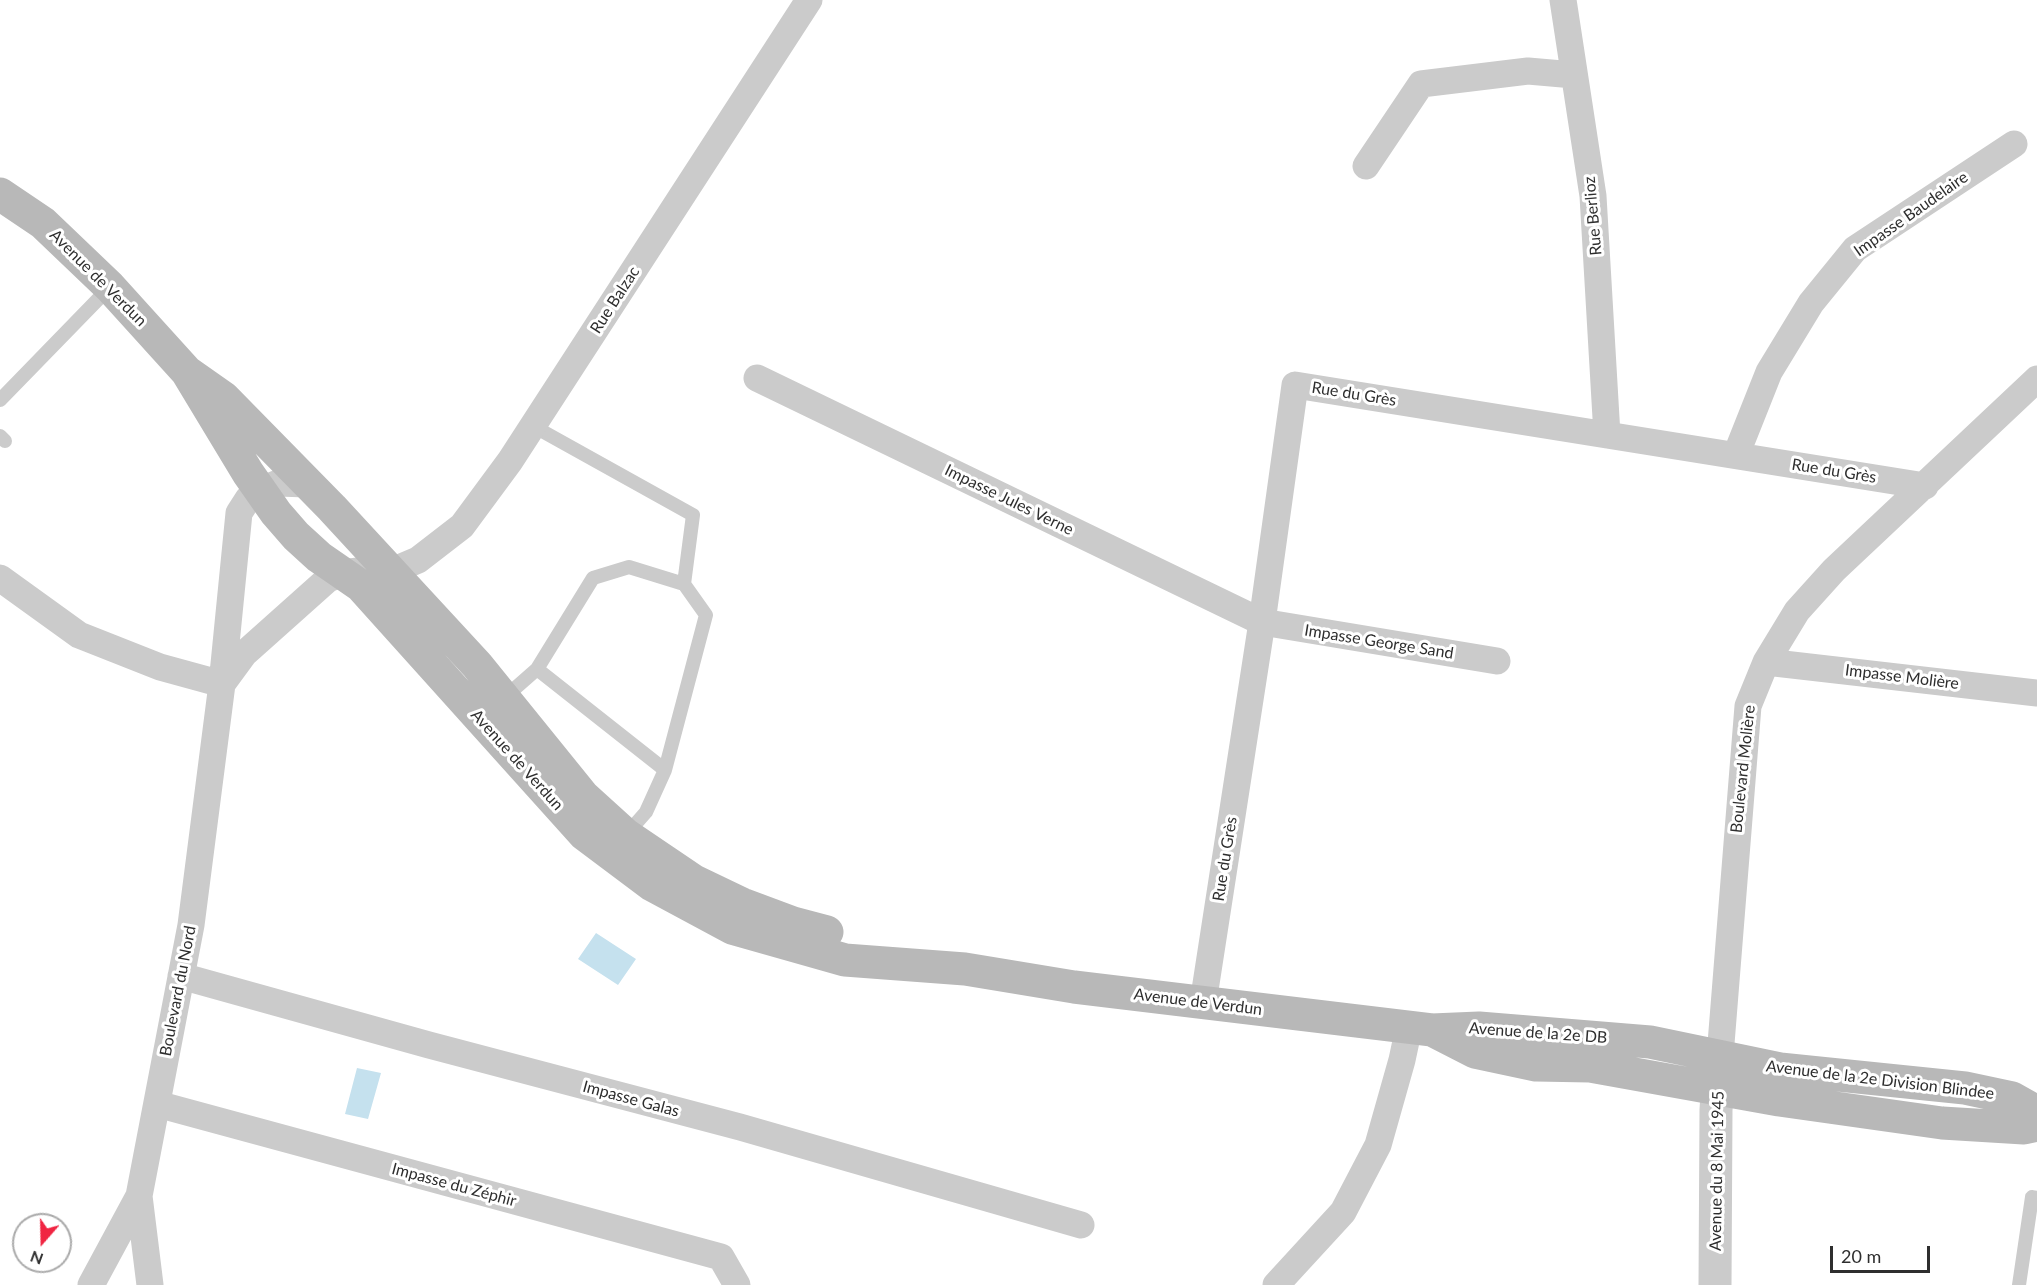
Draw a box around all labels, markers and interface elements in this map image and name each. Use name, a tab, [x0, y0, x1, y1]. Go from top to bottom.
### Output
street label: Impasse Baudelaire	[1850, 167, 1972, 261]
street label: Rue Berlioz	[1580, 176, 1606, 256]
street label: Avenue de Verdun	[46, 226, 150, 330]
street label: Rue Balzac	[586, 263, 644, 337]
street label: Rue du Grès	[1310, 378, 1398, 410]
street label: Rue du Grès	[1790, 455, 1878, 487]
street label: Impasse Jules Verne	[942, 461, 1076, 539]
street label: Impasse George Sand	[1303, 621, 1455, 663]
street label: Impasse Molière	[1844, 660, 1960, 694]
street label: Boulevard Molière	[1727, 704, 1759, 834]
street label: Avenue de Verdun	[467, 706, 567, 814]
street label: Rue du Grès	[1209, 815, 1241, 903]
street label: Boulevard du Nord	[156, 924, 200, 1058]
street label: Avenue de Verdun	[1133, 985, 1263, 1019]
street label: Avenue de la 2e DB	[1468, 1019, 1608, 1047]
street label: Avenue de la 2e Division Blindee	[1765, 1056, 1995, 1104]
street label: Impasse Galas	[581, 1077, 681, 1121]
street label: Avenue du 8 Mai 1945	[1706, 1091, 1728, 1251]
street label: Impasse du Zéphir	[390, 1159, 518, 1211]
north arrow	[12, 1213, 72, 1273]
scale bar	[1833, 1234, 1934, 1272]
text: 20 m	[1841, 1245, 1881, 1267]
text: N	[27, 1247, 45, 1270]

